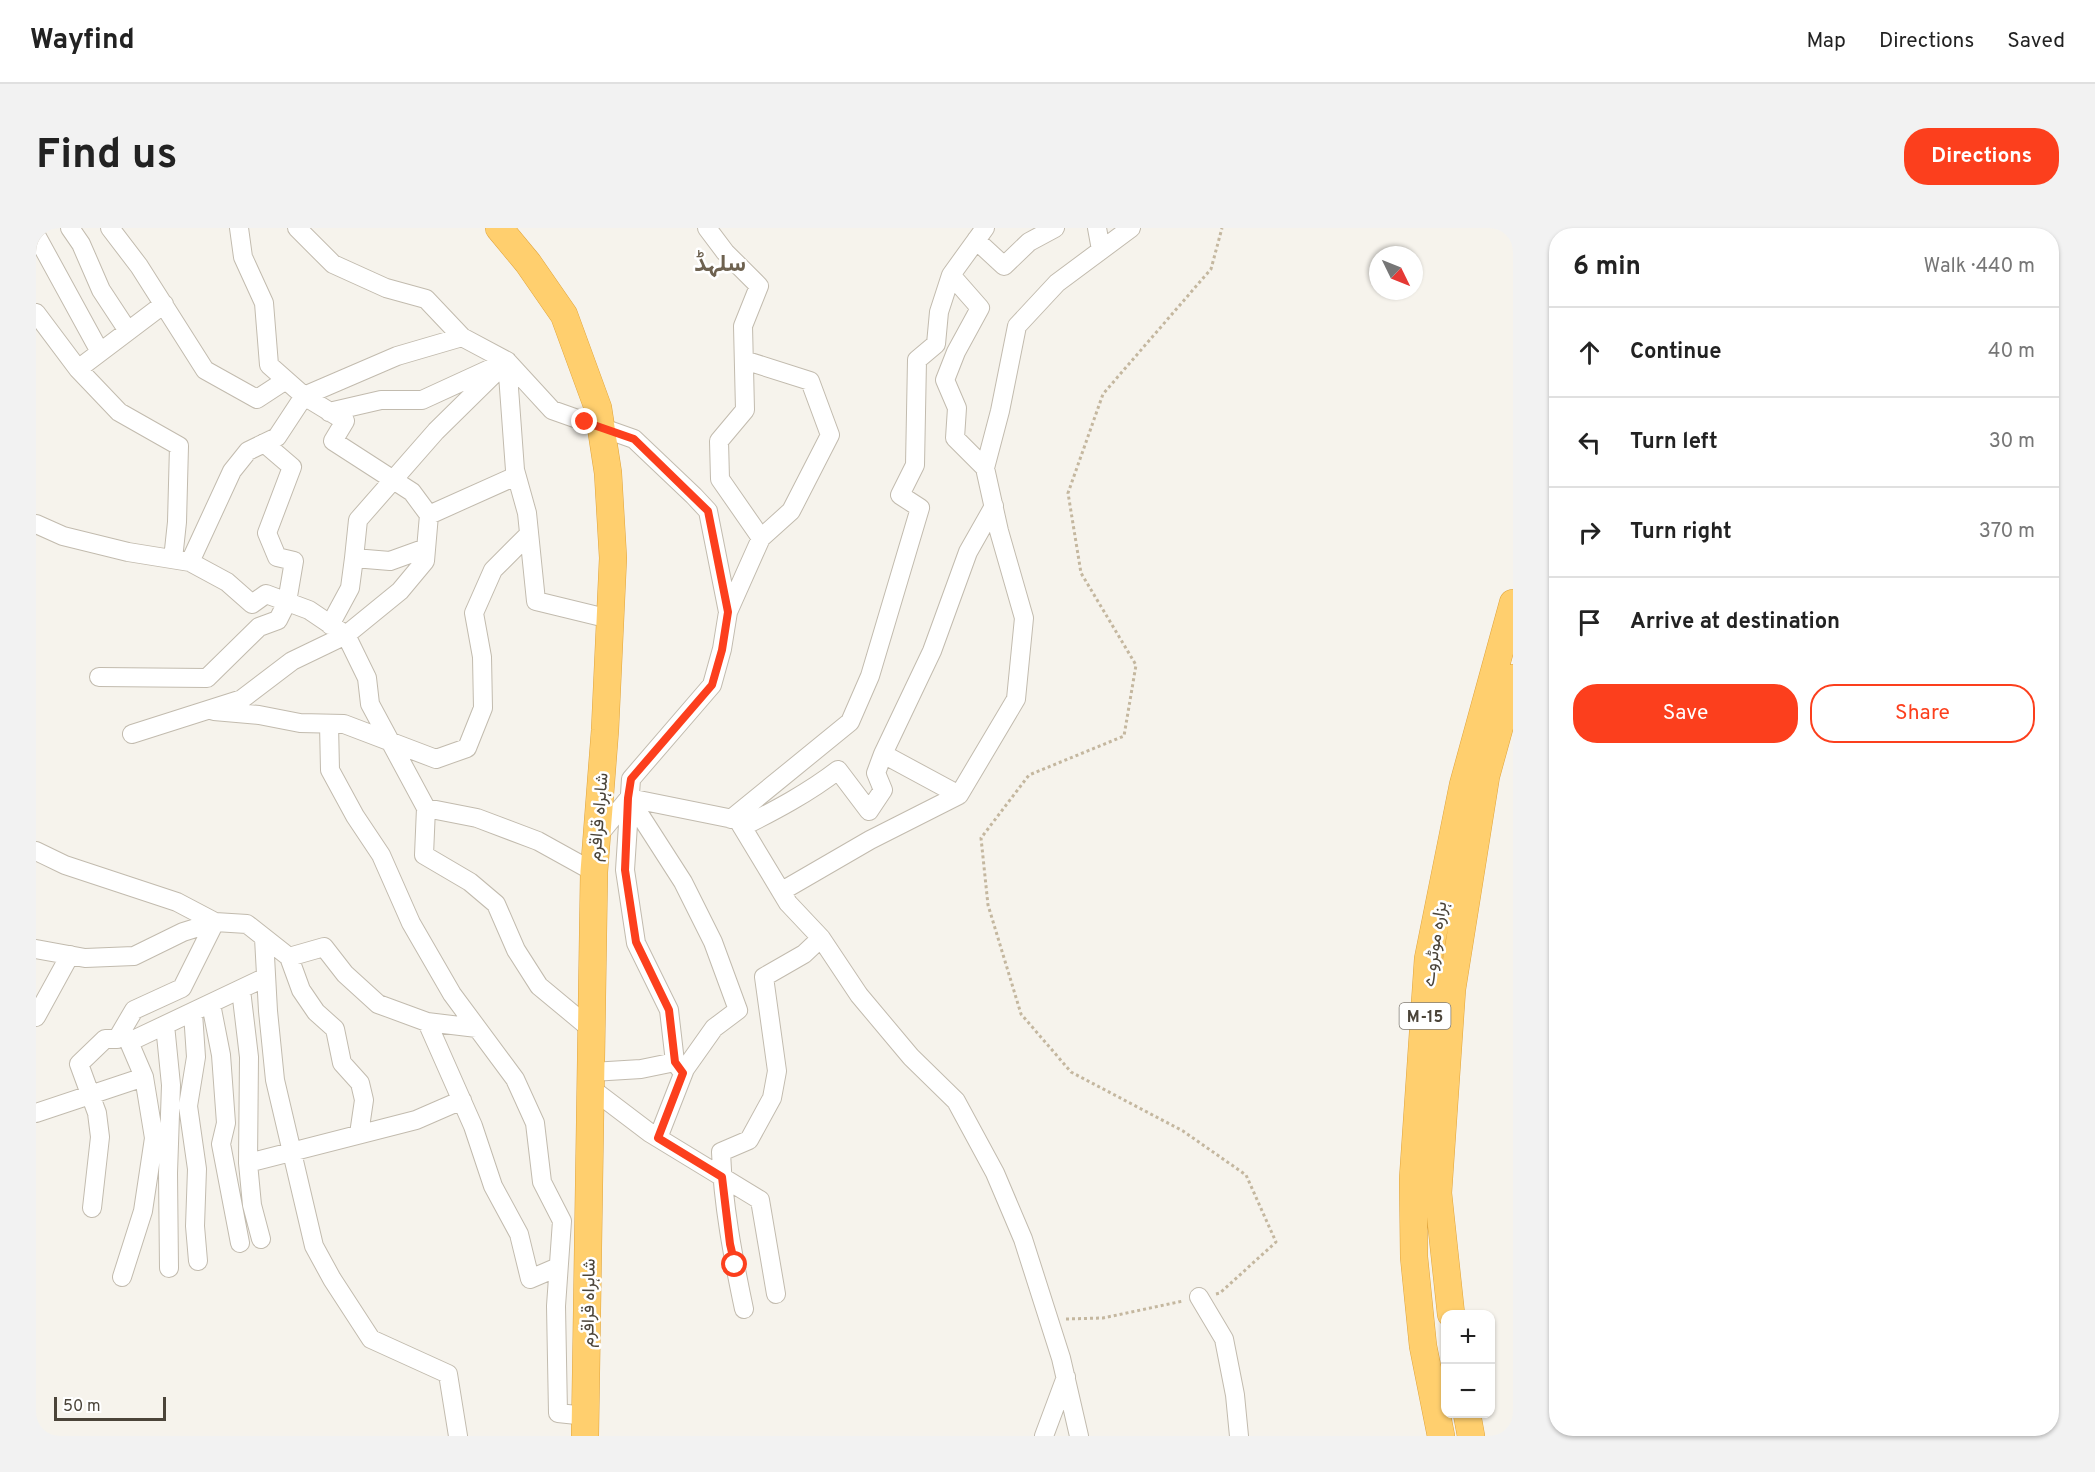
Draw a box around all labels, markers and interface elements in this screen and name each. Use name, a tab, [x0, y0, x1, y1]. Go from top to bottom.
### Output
text: Wayfind	[30, 23, 135, 59]
text: Map	[1806, 28, 1846, 55]
text: Directions	[1879, 28, 1974, 55]
text: Saved	[2007, 28, 2065, 55]
button: Directions	[1904, 128, 2059, 185]
text: Find us	[36, 130, 177, 183]
north arrow	[1369, 246, 1423, 300]
district label: سلہڈ	[694, 250, 746, 280]
text: 6 min	[1573, 251, 1641, 284]
text: Walk · 440 m	[1924, 254, 2035, 280]
icon: ahead	[1573, 336, 1606, 369]
text: Continue	[1630, 339, 1721, 366]
text: 40 m	[1988, 339, 2035, 365]
route end	[571, 408, 597, 434]
icon: left	[1573, 426, 1606, 459]
text: Turn left	[1630, 429, 1718, 456]
text: 30 m	[1989, 429, 2035, 455]
icon: right	[1573, 516, 1606, 549]
text: Turn right	[1630, 519, 1732, 546]
text: 370 m	[1979, 519, 2035, 545]
icon: arrive	[1573, 606, 1606, 639]
text: Arrive at destination	[1630, 609, 1840, 636]
button: Save	[1573, 684, 1798, 743]
button: Share	[1810, 684, 2035, 743]
street label: شاہراہ قراقرم	[584, 772, 615, 863]
street label: ہزارہ موٹروے	[1417, 900, 1454, 988]
road number: M-15	[1400, 1003, 1450, 1029]
route start	[721, 1251, 747, 1277]
street label: شاہراہ قراقرم	[577, 1258, 602, 1348]
map controls	[1441, 1310, 1495, 1418]
button: +	[1441, 1310, 1495, 1364]
button: −	[1441, 1364, 1495, 1418]
scale bar	[54, 1394, 166, 1422]
text: 50 m	[63, 1397, 101, 1417]

